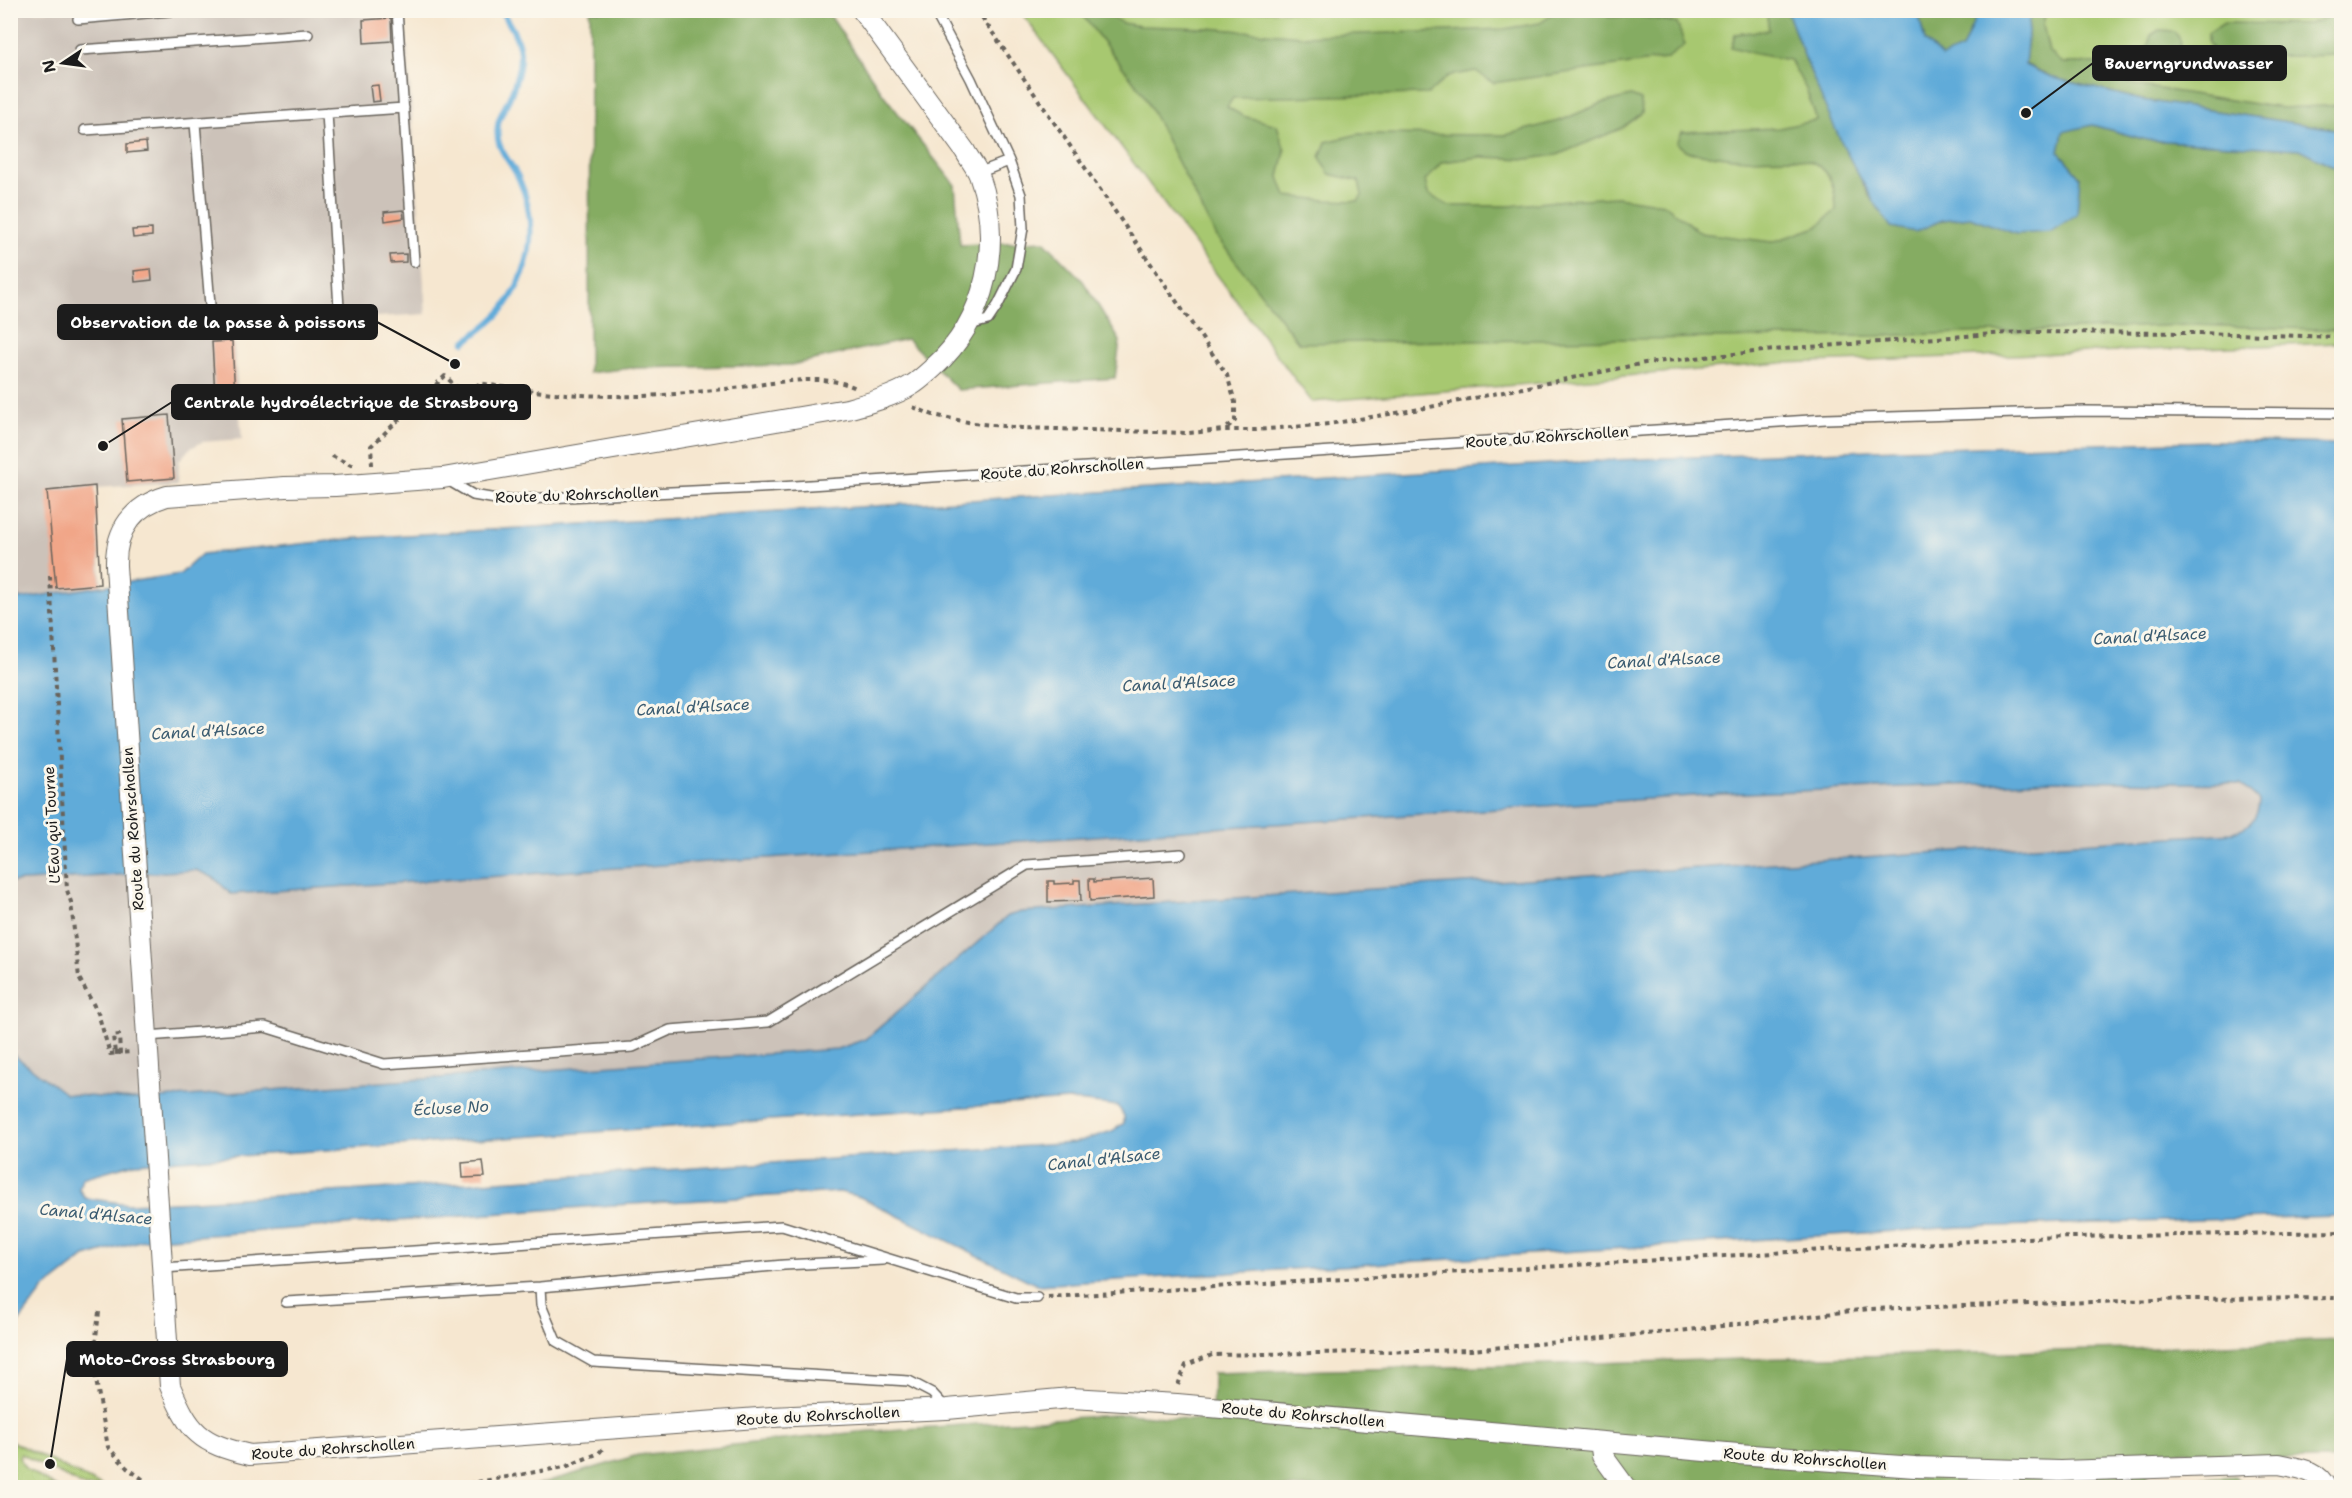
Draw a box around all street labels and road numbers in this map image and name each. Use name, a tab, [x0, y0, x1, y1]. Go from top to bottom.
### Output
street label: Route du Rohrschollen	[1465, 421, 1629, 453]
street label: Route du Rohrschollen	[980, 453, 1144, 485]
street label: Route du Rohrschollen	[495, 482, 659, 508]
street label: Route du Rohrschollen	[117, 747, 149, 911]
street label: L'Eau qui Tourne	[39, 766, 65, 884]
street label: Route du Rohrschollen	[1221, 1398, 1385, 1432]
street label: Route du Rohrschollen	[736, 1402, 900, 1430]
street label: Route du Rohrschollen	[251, 1433, 415, 1465]
street label: Route du Rohrschollen	[1723, 1443, 1887, 1475]

